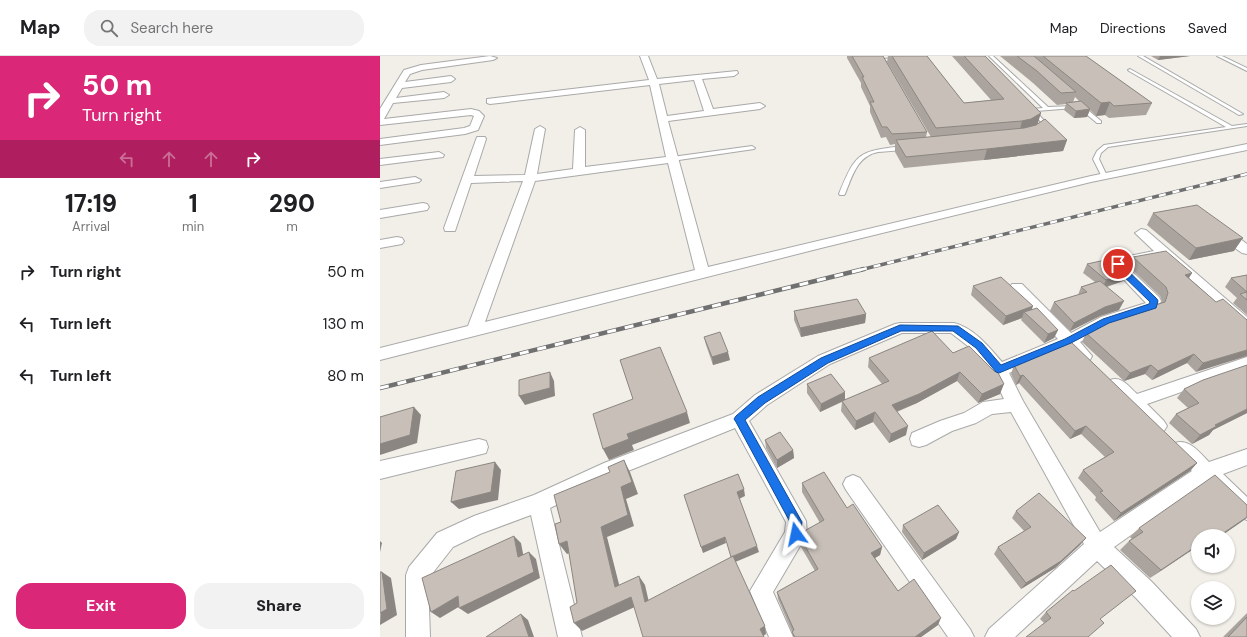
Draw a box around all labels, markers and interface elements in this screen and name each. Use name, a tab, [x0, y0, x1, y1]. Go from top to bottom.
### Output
search box	[84, 10, 364, 46]
text: Map	[20, 15, 60, 40]
icon: search	[98, 17, 120, 39]
text: Search here	[130, 18, 213, 38]
text: Map	[1050, 19, 1078, 37]
text: Directions	[1100, 19, 1166, 37]
text: Saved	[1188, 19, 1227, 37]
text: 50 m	[82, 67, 152, 104]
icon: right	[16, 72, 68, 124]
text: Turn right	[82, 103, 162, 127]
icon: left	[116, 148, 138, 170]
icon: ahead	[158, 148, 180, 170]
icon: ahead	[200, 148, 222, 170]
icon: right	[242, 148, 264, 170]
text: 17:19	[65, 188, 117, 219]
text: 1	[189, 188, 197, 219]
text: 290	[269, 188, 315, 219]
text: Arrival	[72, 218, 110, 235]
text: min	[182, 218, 204, 235]
text: m	[286, 218, 298, 235]
pin	[1101, 247, 1135, 281]
icon: arrive	[1107, 253, 1129, 275]
icon: right	[16, 261, 38, 283]
text: Turn right	[50, 262, 121, 282]
text: 50 m	[327, 262, 364, 282]
icon: left	[16, 313, 38, 335]
text: Turn left	[50, 314, 111, 334]
text: 130 m	[323, 314, 364, 334]
icon: left	[16, 365, 38, 387]
text: Turn left	[50, 366, 111, 386]
text: 80 m	[327, 366, 364, 386]
position arrow	[775, 513, 817, 555]
map controls	[1191, 529, 1235, 625]
button: sound	[1191, 529, 1235, 573]
button: layers	[1191, 581, 1235, 625]
button: Exit	[16, 583, 186, 629]
button: Share	[194, 583, 364, 629]

